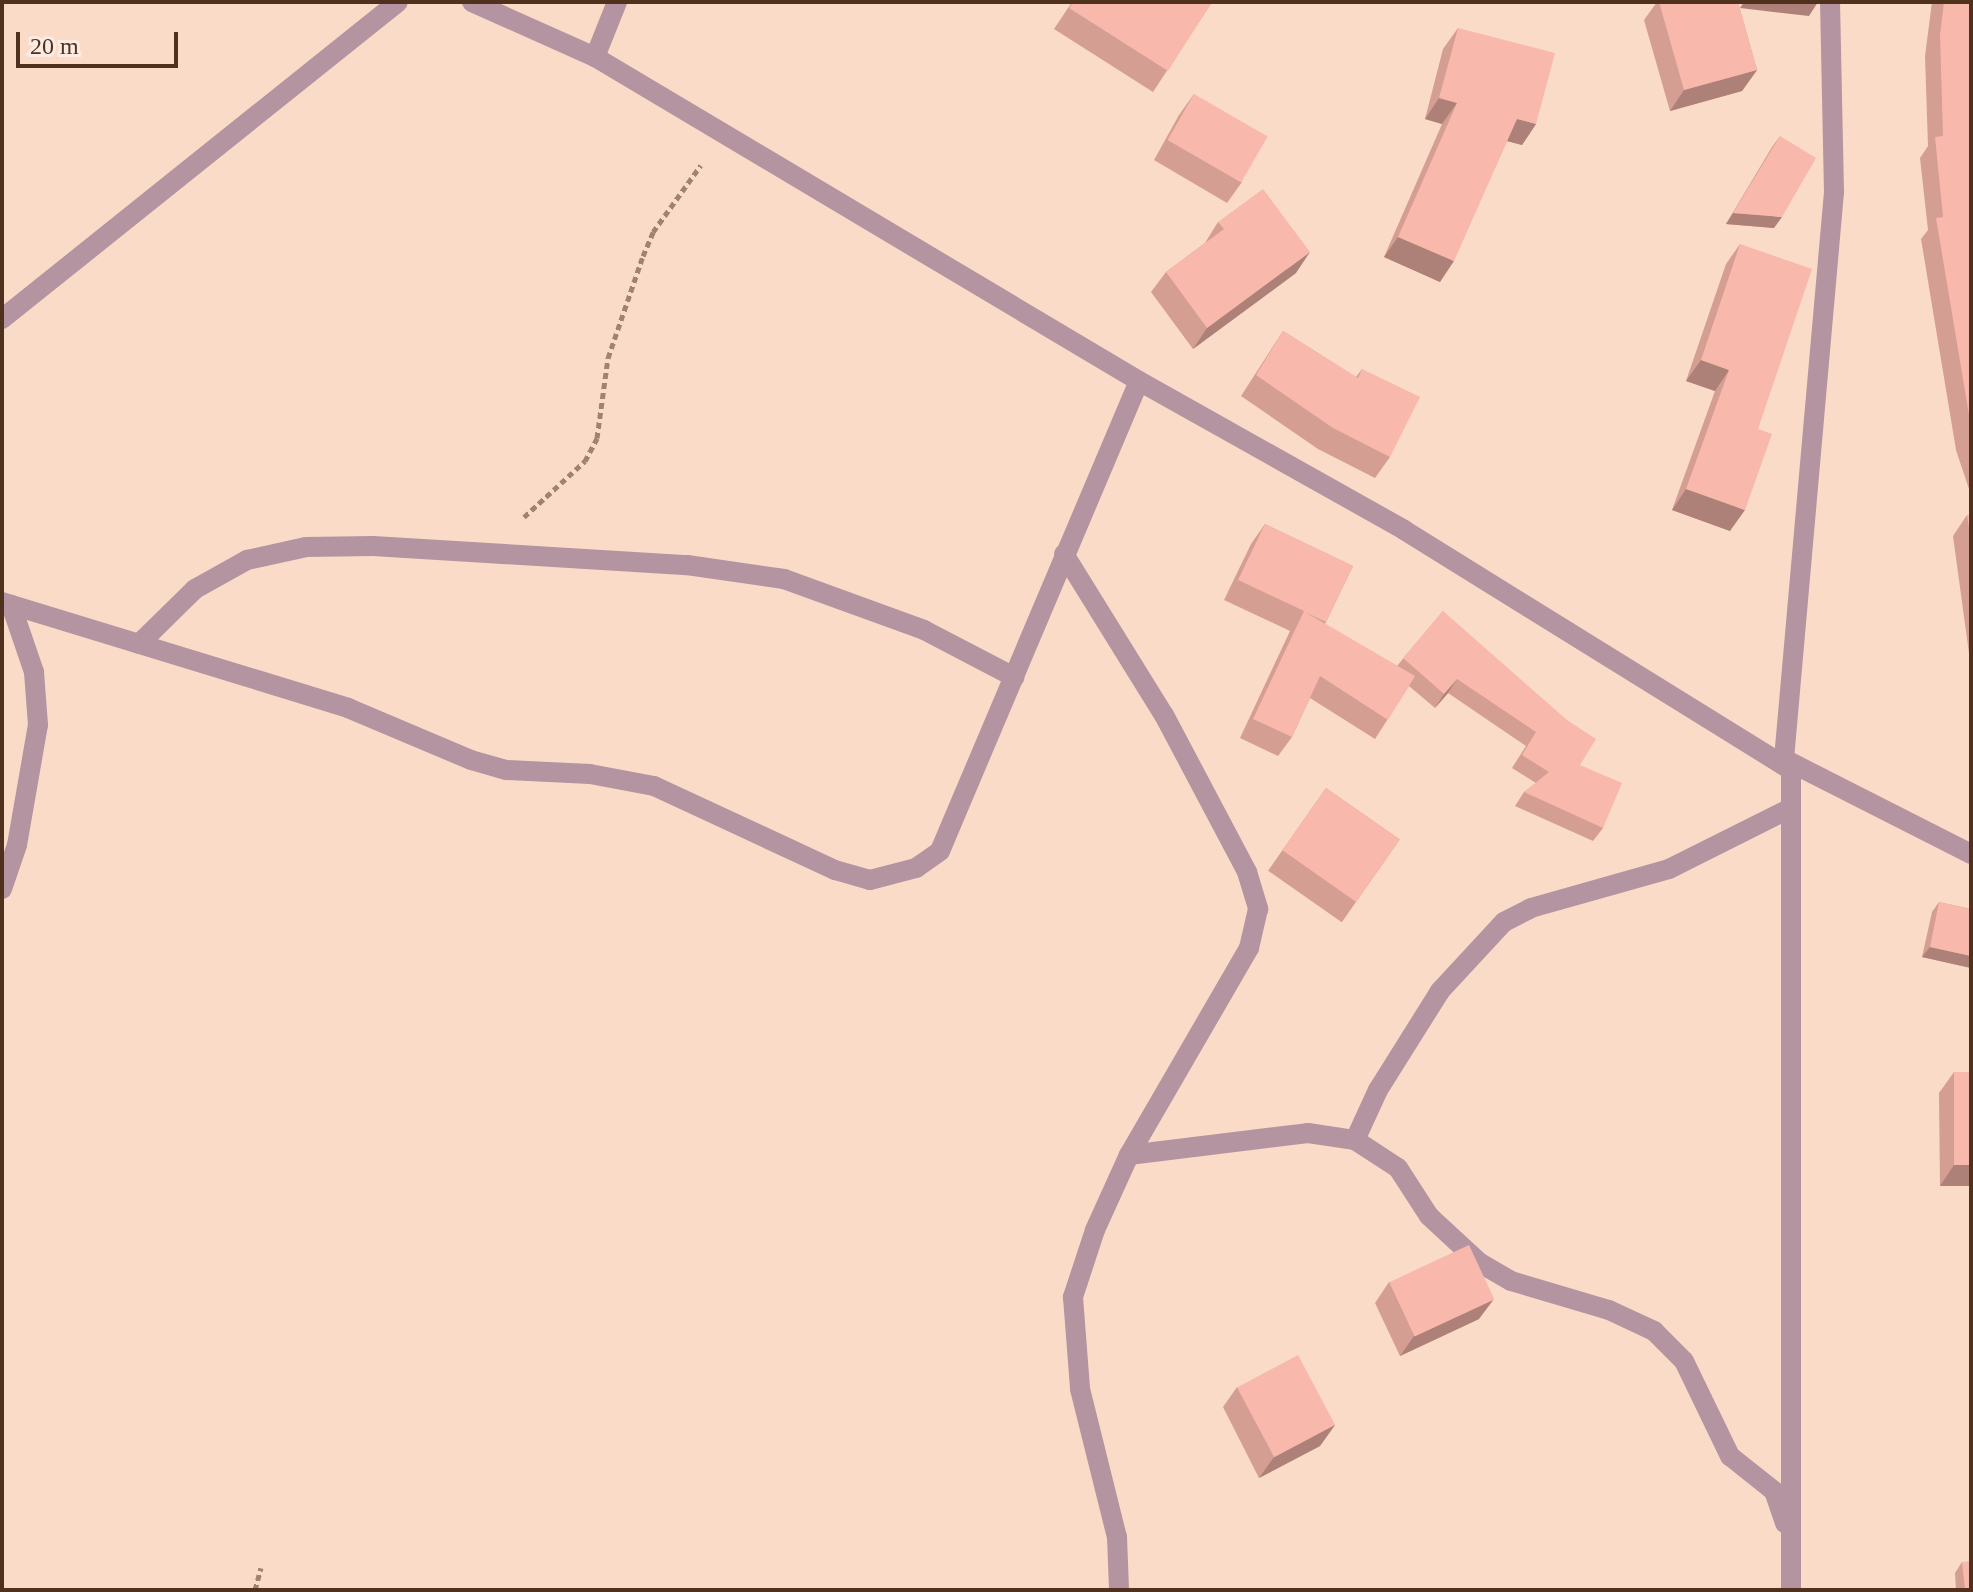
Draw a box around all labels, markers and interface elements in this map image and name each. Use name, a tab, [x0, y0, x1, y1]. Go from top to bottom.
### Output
scale bar	[20, 16, 182, 66]
text: 20 m	[30, 33, 79, 59]

